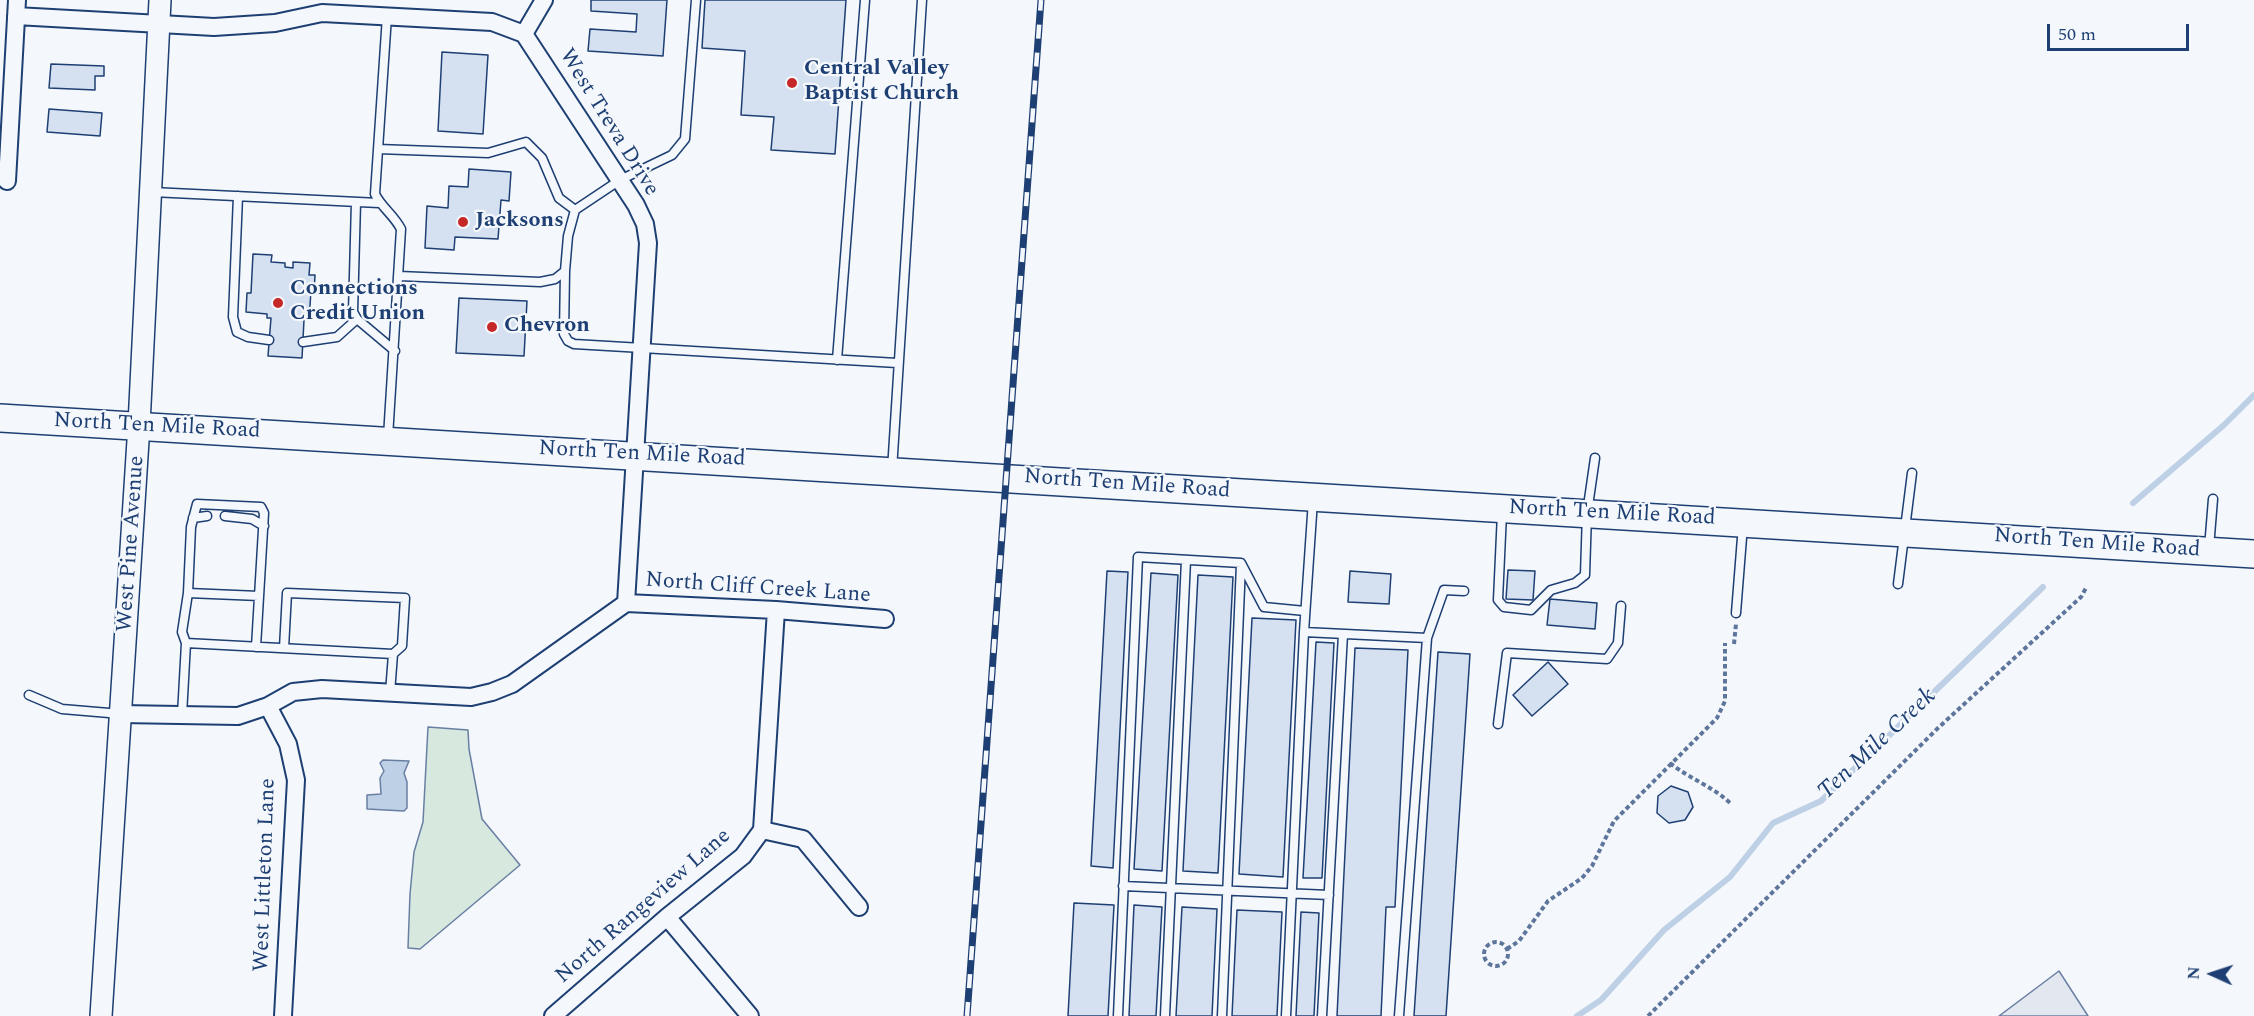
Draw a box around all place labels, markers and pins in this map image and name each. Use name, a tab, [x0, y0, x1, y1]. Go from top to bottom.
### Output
place label: Central Valley Baptist Church	[804, 57, 959, 108]
marker: Central Valley Baptist Church	[785, 76, 799, 90]
place label: Jacksons	[475, 209, 564, 235]
marker: Jacksons	[456, 215, 470, 229]
place label: Connections Credit Union	[290, 277, 425, 328]
marker: Connections Credit Union	[271, 296, 285, 310]
place label: Chevron	[504, 314, 590, 340]
marker: Chevron	[485, 320, 499, 334]

